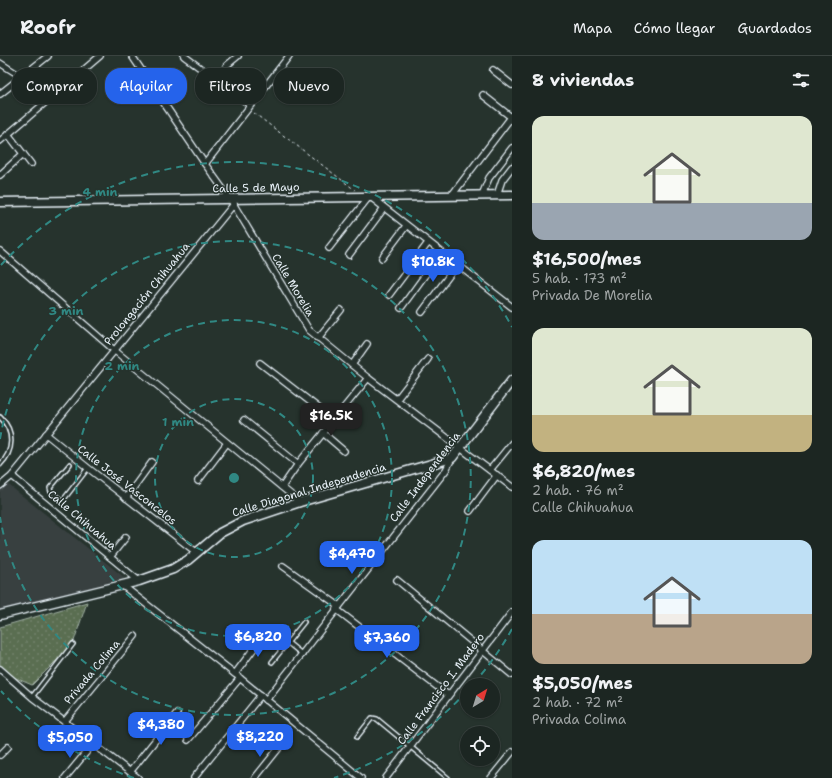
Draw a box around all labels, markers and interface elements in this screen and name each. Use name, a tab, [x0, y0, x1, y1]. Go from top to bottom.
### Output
text: Roofr	[20, 15, 76, 40]
text: Mapa	[573, 19, 612, 37]
text: Cómo llegar	[634, 19, 715, 37]
text: Guardados	[737, 19, 812, 37]
chip: Comprar	[12, 68, 97, 104]
chip: Alquilar	[105, 68, 187, 104]
chip: Filtros	[195, 68, 266, 104]
chip: Nuevo	[274, 68, 344, 104]
text: 8 viviendas	[532, 69, 634, 91]
icon: filters	[790, 69, 812, 91]
icon: home	[636, 142, 708, 214]
street label: Calle 5 de Mayo	[212, 180, 300, 196]
text: 4 min	[83, 184, 118, 200]
street label: Prolongación Chihuahua	[101, 239, 193, 349]
text: $16,500/mes	[532, 248, 641, 270]
pin: $10.8K	[400, 249, 466, 283]
street label: Calle Morelia	[268, 251, 318, 319]
text: $10.8K	[411, 253, 455, 270]
text: 5 hab. · 173 m²	[532, 270, 627, 287]
text: Privada De Morelia	[532, 287, 652, 304]
text: 3 min	[49, 303, 84, 319]
icon: home	[636, 354, 708, 426]
text: 2 min	[105, 358, 140, 374]
pin: $16.5K	[298, 403, 364, 437]
text: $16.5K	[309, 407, 353, 424]
text: 1 min	[162, 414, 194, 430]
street label: Calle Independencia	[386, 429, 464, 525]
street label: Calle José Vasconcelos	[74, 442, 180, 528]
street label: Calle Diagonal Independencia	[230, 459, 388, 521]
text: $6,820/mes	[532, 460, 635, 482]
centre of rings	[227, 471, 241, 485]
text: 2 hab. · 76 m²	[532, 482, 624, 499]
street label: Calle Chihuahua	[44, 487, 120, 553]
text: Calle Chihuahua	[532, 499, 633, 516]
pin: $4,470	[319, 541, 385, 575]
text: $4,470	[329, 545, 375, 562]
icon: home	[636, 566, 708, 638]
pin: $6,820	[225, 624, 291, 658]
pin: $7,360	[354, 625, 420, 659]
text: $6,820	[234, 628, 282, 645]
text: $7,360	[363, 629, 411, 646]
street label: Calle Francisco I. Madero	[394, 630, 488, 748]
street label: Privada Colima	[61, 637, 123, 707]
text: $5,050/mes	[532, 672, 633, 694]
north arrow	[460, 678, 500, 718]
map controls	[460, 678, 500, 766]
text: 2 hab. · 72 m²	[532, 694, 623, 711]
text: Privada Colima	[532, 711, 626, 728]
pin: $4,380	[128, 712, 194, 746]
text: $4,380	[137, 716, 185, 733]
pin: $8,220	[227, 724, 293, 758]
pin: $5,050	[37, 725, 103, 759]
button: locate	[460, 726, 500, 766]
text: $8,220	[236, 728, 284, 745]
text: $5,050	[47, 729, 93, 746]

